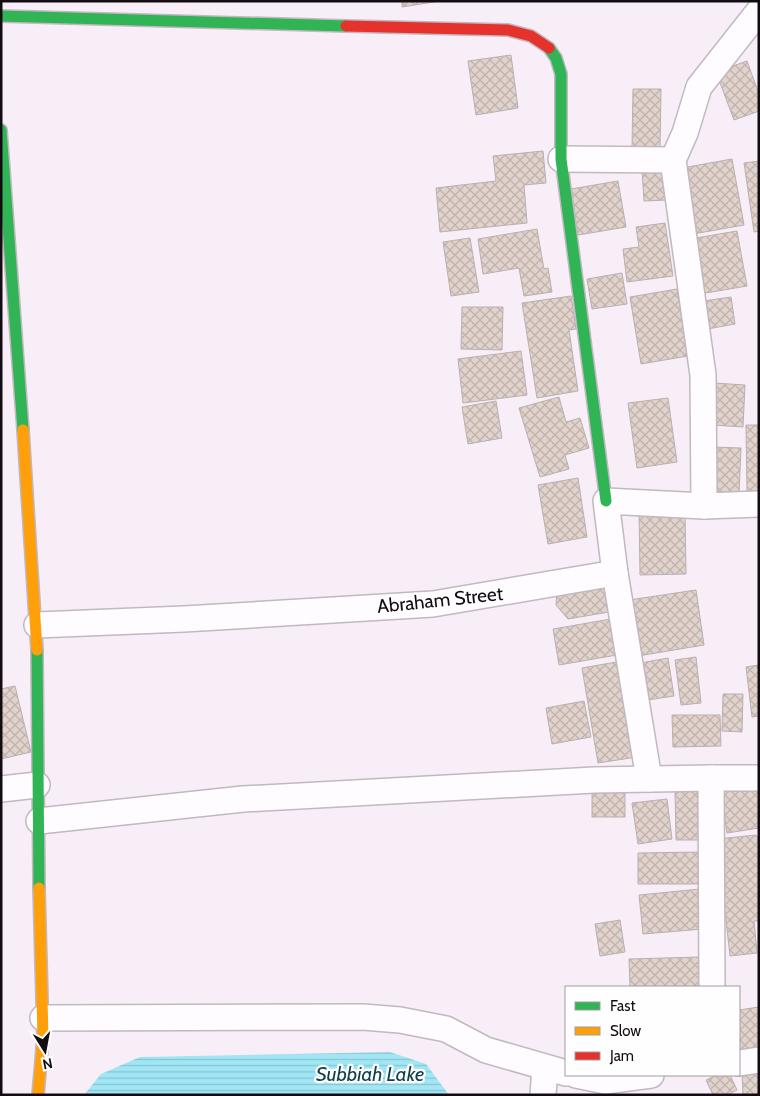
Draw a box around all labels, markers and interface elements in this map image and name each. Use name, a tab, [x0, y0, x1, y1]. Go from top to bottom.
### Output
street label: Abraham Street	[376, 582, 505, 618]
legend	[565, 986, 740, 1076]
text: Fast	[610, 997, 635, 1015]
text: Slow	[610, 1022, 641, 1040]
north arrow	[20, 1026, 70, 1076]
text: Jam	[609, 1047, 634, 1065]
text: N	[41, 1054, 54, 1074]
water label: Subbiah Lake	[316, 1062, 424, 1086]

